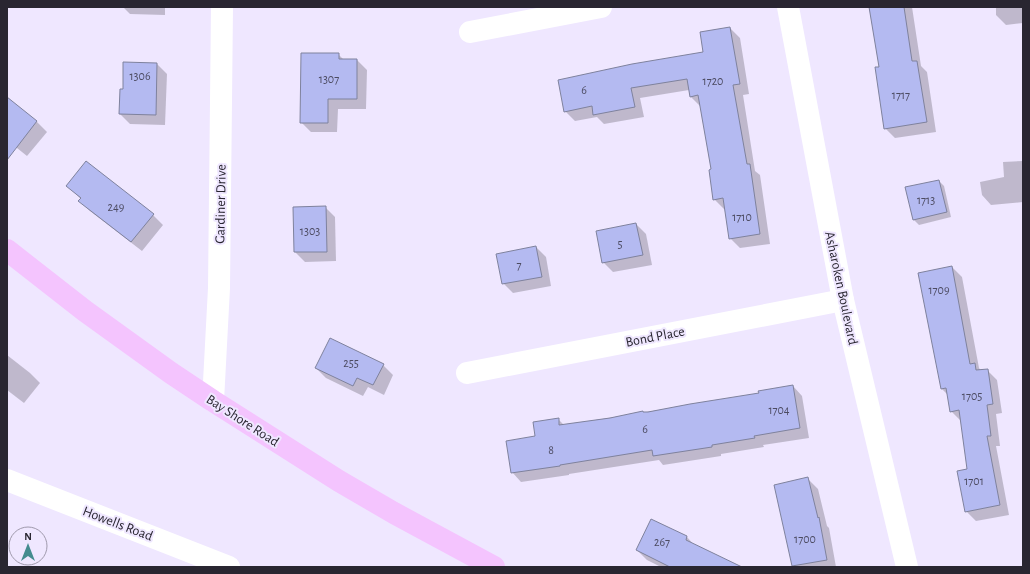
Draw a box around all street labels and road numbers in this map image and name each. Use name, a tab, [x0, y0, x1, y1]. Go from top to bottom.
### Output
street label: Gardiner Drive	[213, 164, 229, 244]
street label: Asharoken Boulevard	[822, 230, 860, 346]
street label: Bond Place	[624, 324, 686, 350]
street label: Bay Shore Road	[204, 392, 281, 450]
street label: Howells Road	[81, 504, 155, 544]

